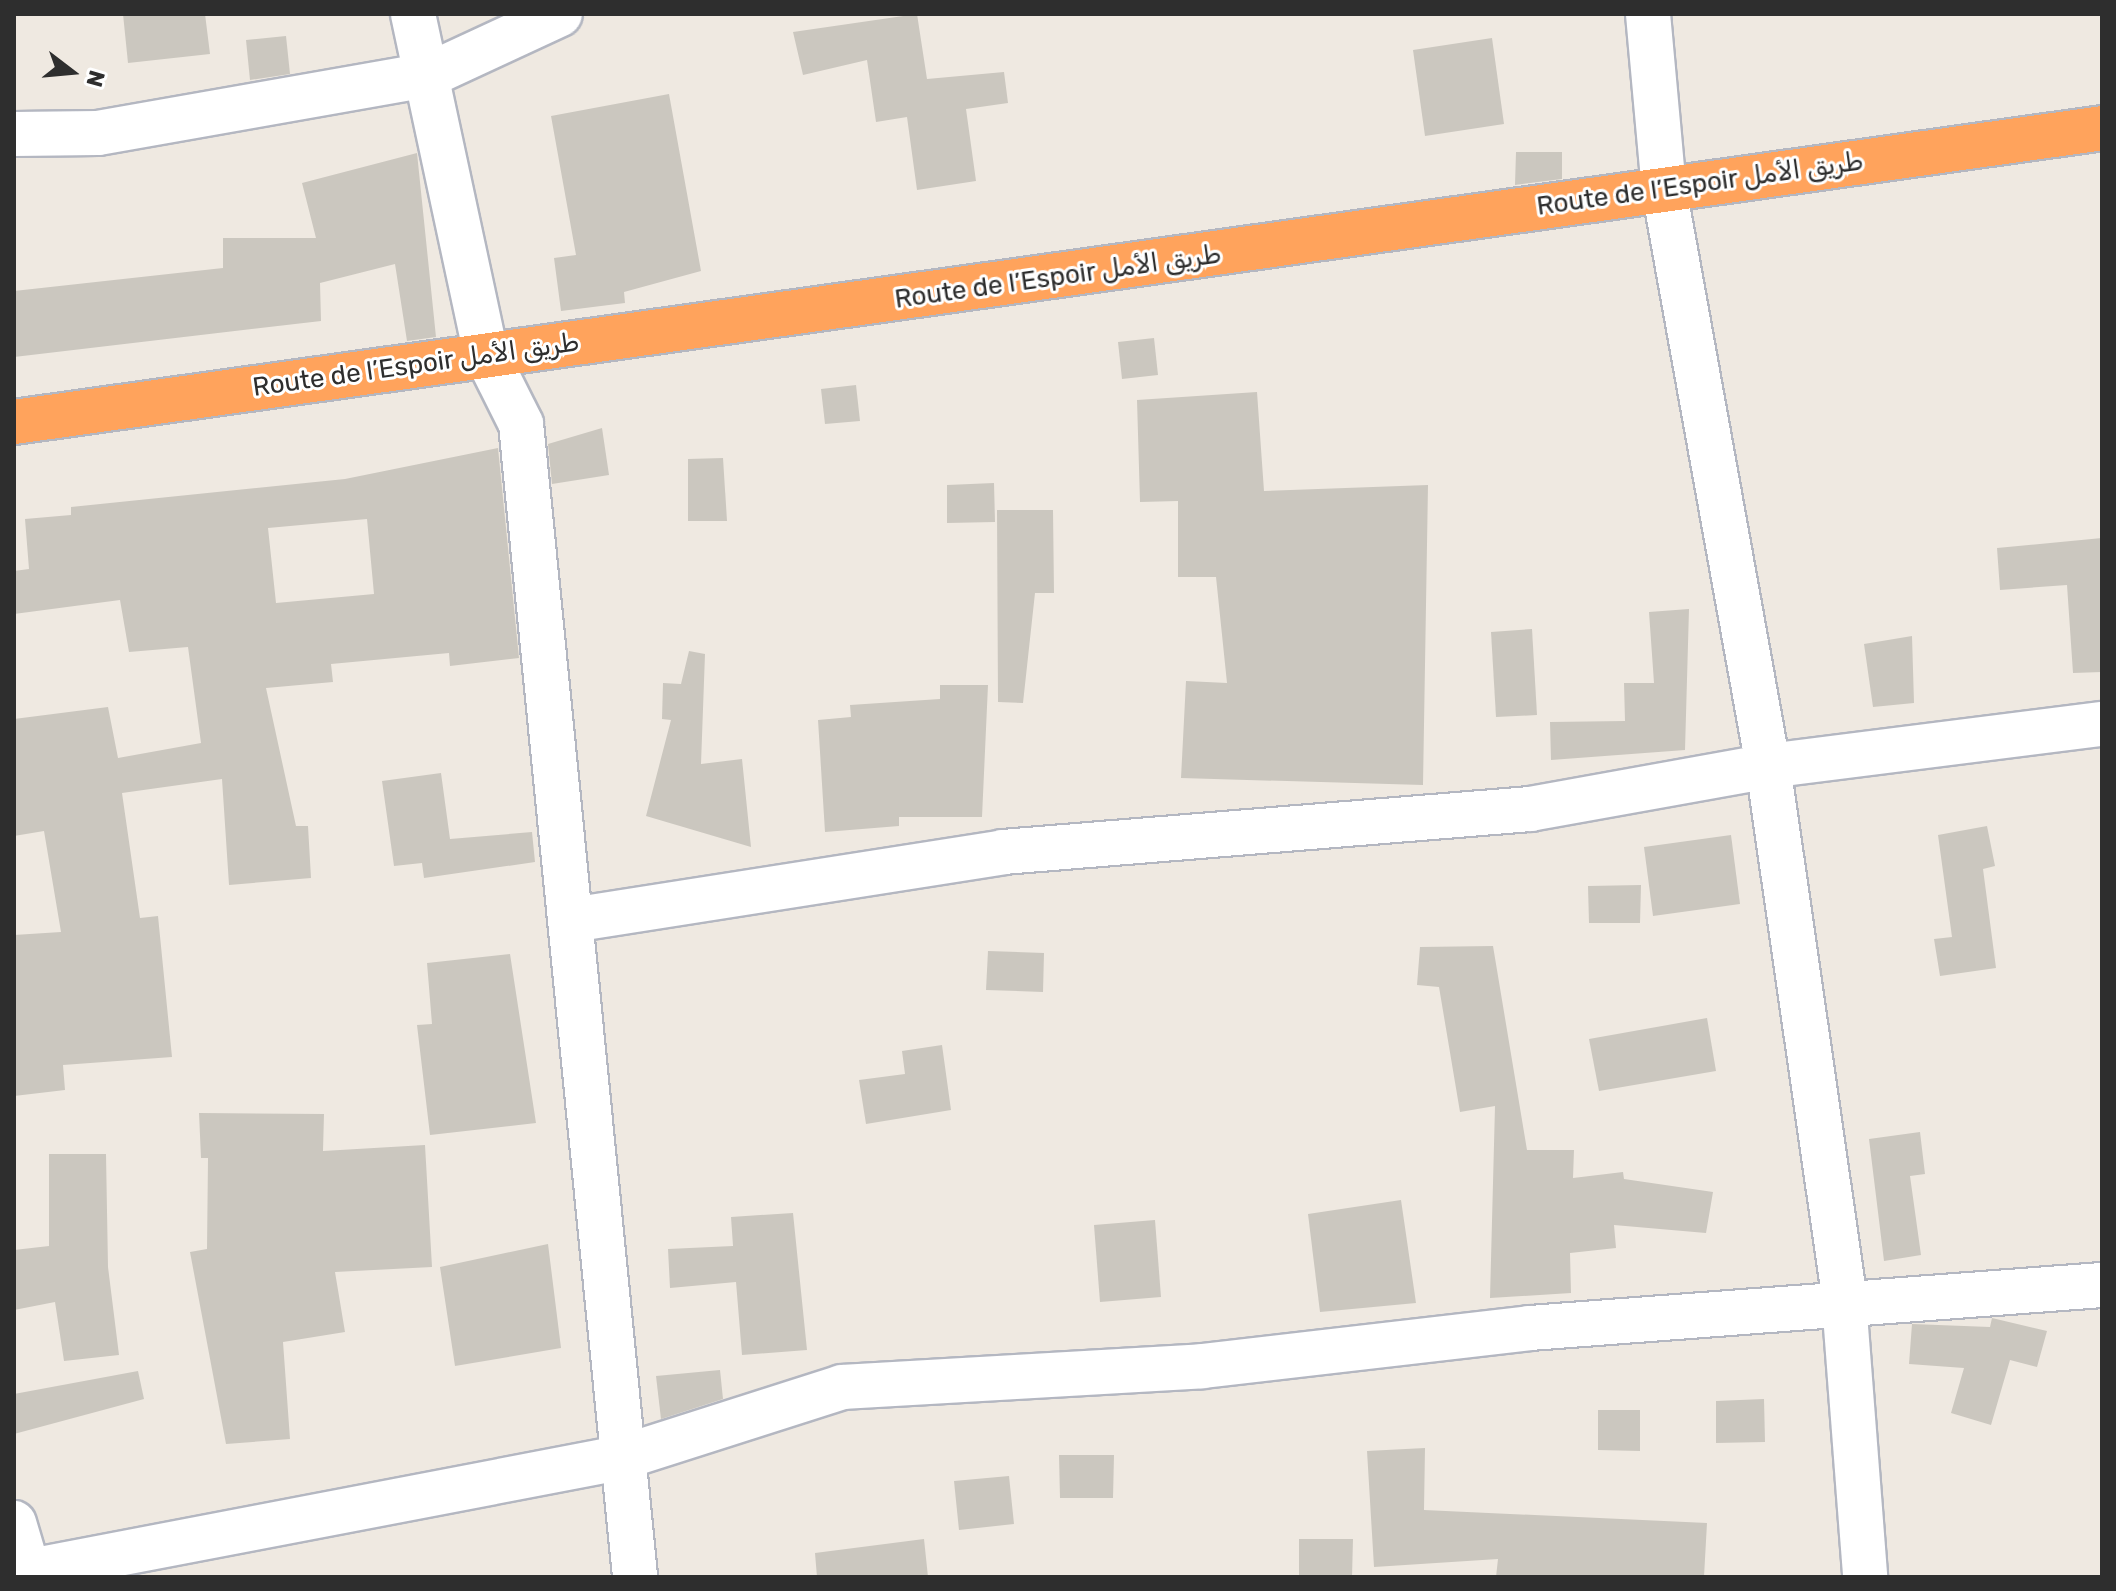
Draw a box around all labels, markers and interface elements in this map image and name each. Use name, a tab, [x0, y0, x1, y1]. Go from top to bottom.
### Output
north arrow	[32, 32, 112, 112]
text: N	[80, 67, 111, 90]
street label: Route de l’Espoir طريق الأمل	[1534, 146, 1866, 222]
street label: Route de l’Espoir طريق الأمل	[892, 239, 1224, 315]
street label: Route de l’Espoir طريق الأمل	[250, 327, 582, 403]

